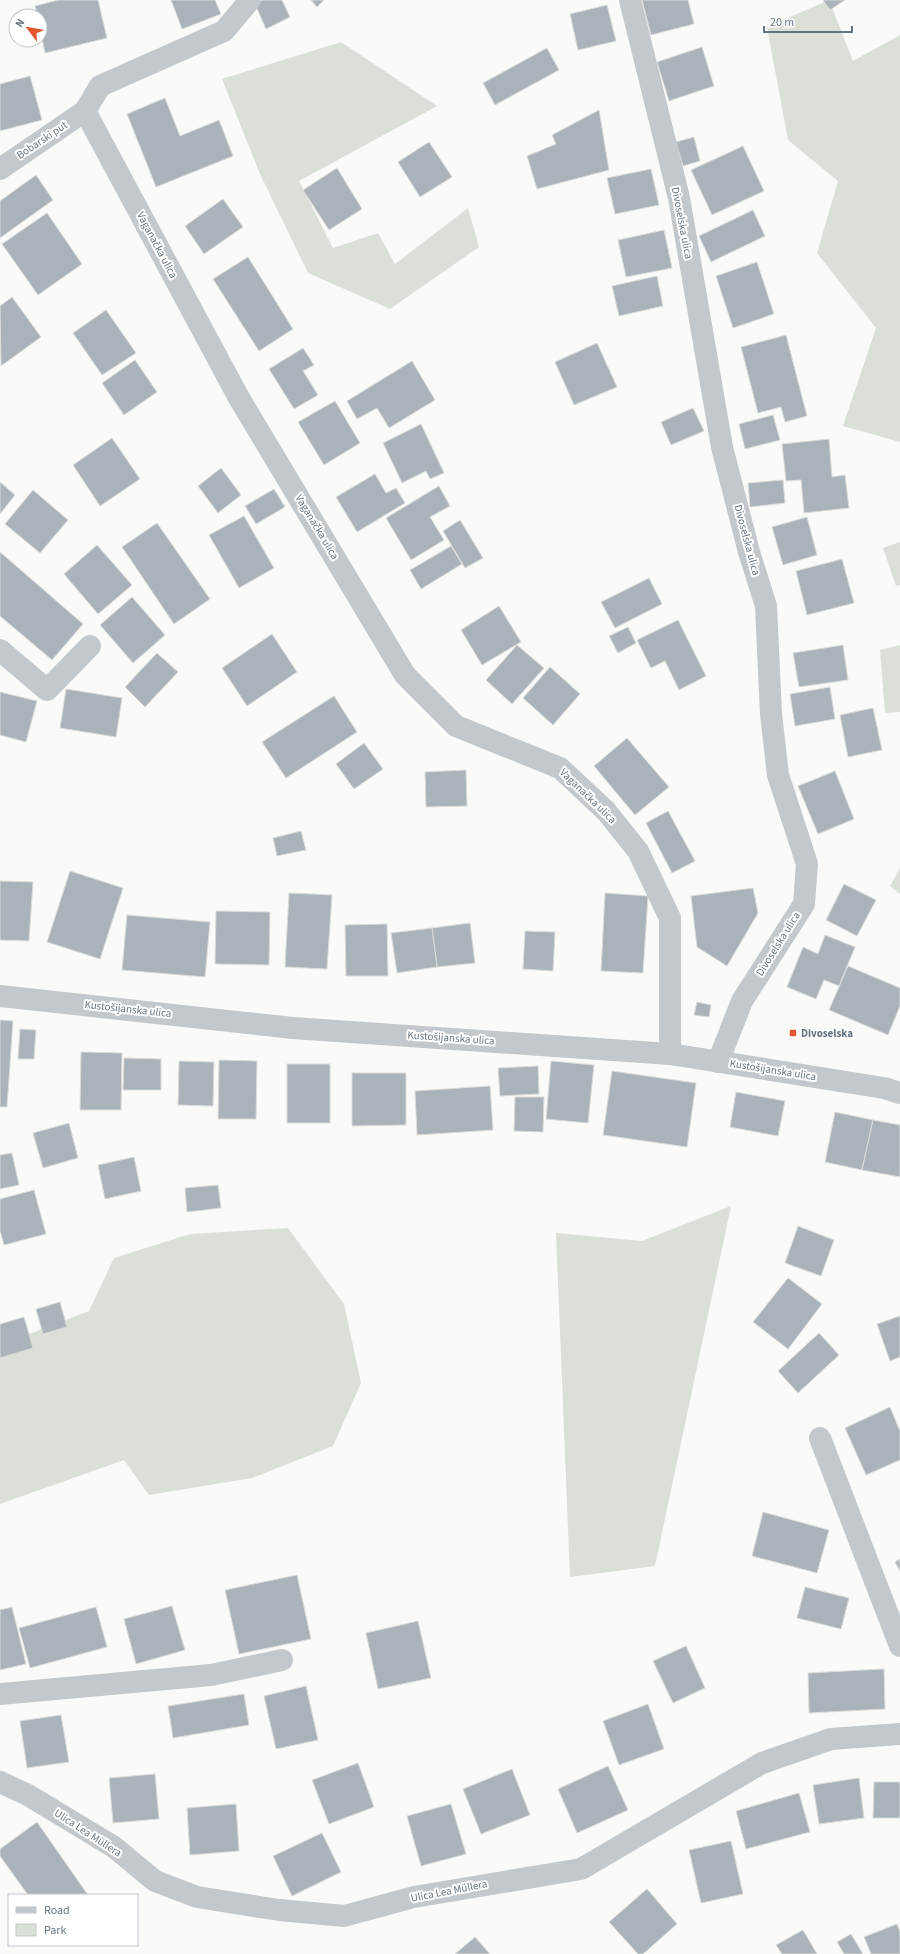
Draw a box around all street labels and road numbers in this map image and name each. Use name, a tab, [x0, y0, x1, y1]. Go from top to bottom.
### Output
street label: Bobarski put	[14, 117, 71, 163]
street label: Divoselska ulica	[668, 186, 696, 260]
street label: Vaganačka ulica	[133, 209, 181, 281]
street label: Vaganačka ulica	[292, 492, 342, 562]
street label: Divoselska ulica	[730, 503, 764, 577]
street label: Vaganačka ulica	[556, 765, 620, 827]
street label: Divoselska ulica	[752, 909, 804, 979]
street label: Kustošijanska ulica	[84, 997, 172, 1021]
street label: Kustošijanska ulica	[407, 1027, 495, 1049]
street label: Kustošijanska ulica	[729, 1056, 817, 1084]
street label: Ulica Lea Müllera	[51, 1806, 125, 1860]
street label: Ulica Lea Müllera	[409, 1876, 489, 1906]

